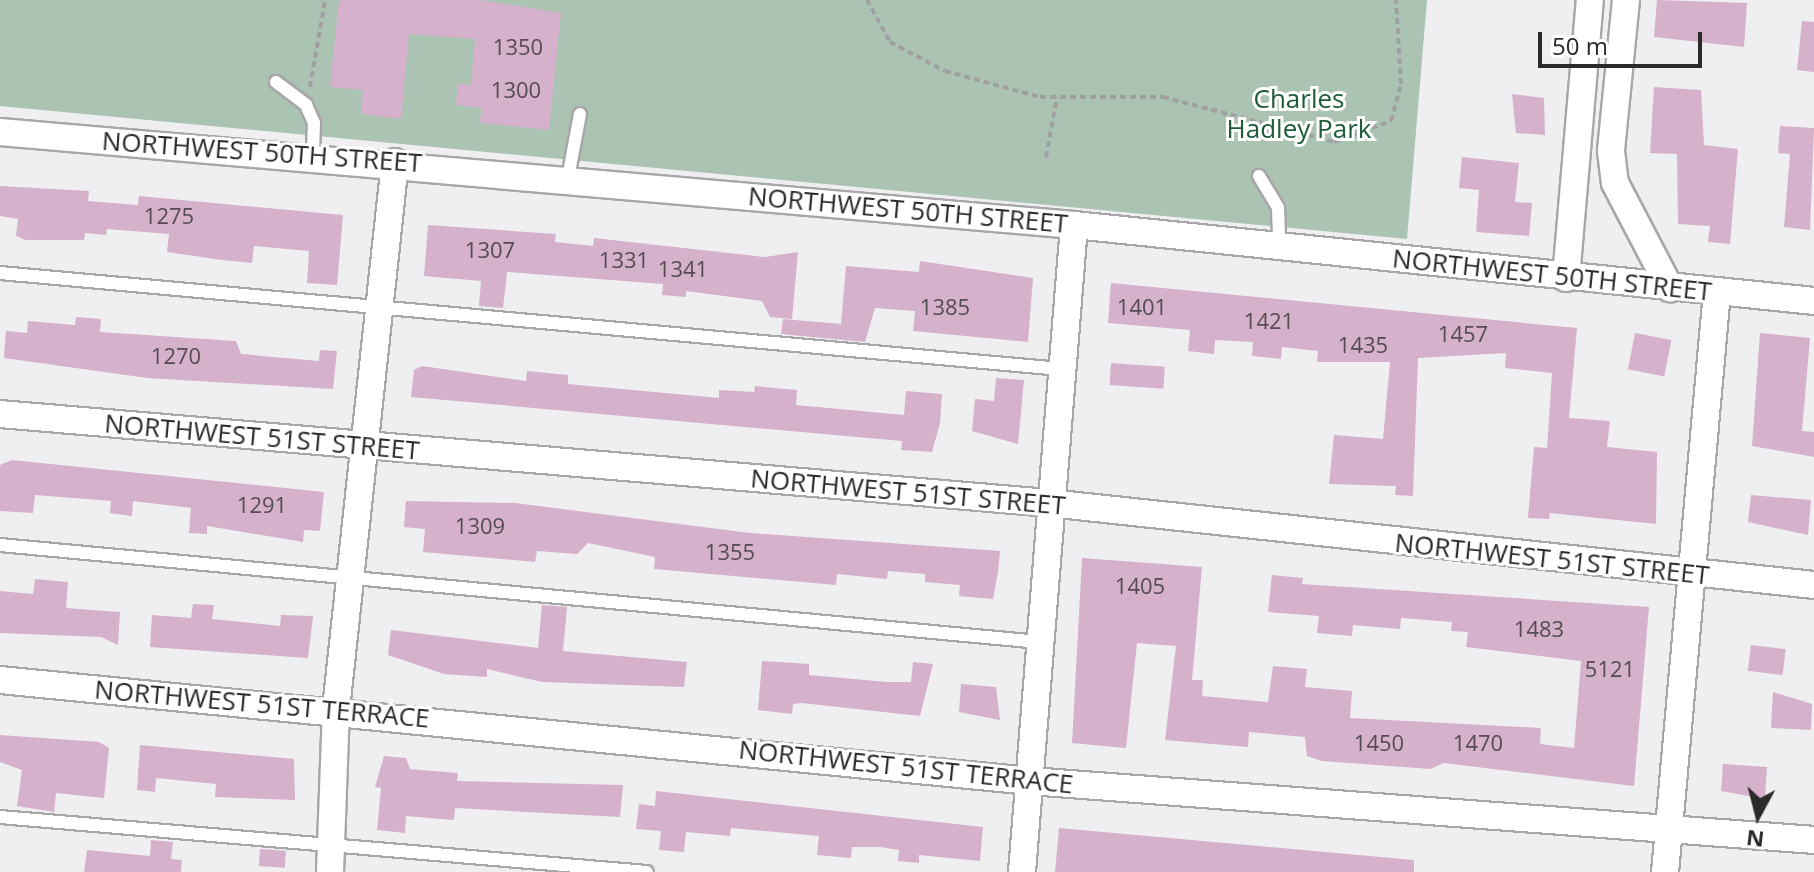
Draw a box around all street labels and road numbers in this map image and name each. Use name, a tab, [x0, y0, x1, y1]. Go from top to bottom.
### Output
street label: NORTHWEST 50TH STREET	[101, 125, 423, 179]
street label: NORTHWEST 50TH STREET	[747, 180, 1069, 240]
street label: NORTHWEST 50TH STREET	[1391, 243, 1713, 307]
street label: NORTHWEST 51ST STREET	[103, 408, 421, 466]
street label: NORTHWEST 51ST STREET	[749, 463, 1067, 521]
street label: NORTHWEST 51ST STREET	[1393, 527, 1711, 591]
street label: NORTHWEST 51ST TERRACE	[93, 674, 431, 734]
street label: NORTHWEST 51ST TERRACE	[737, 734, 1075, 800]

